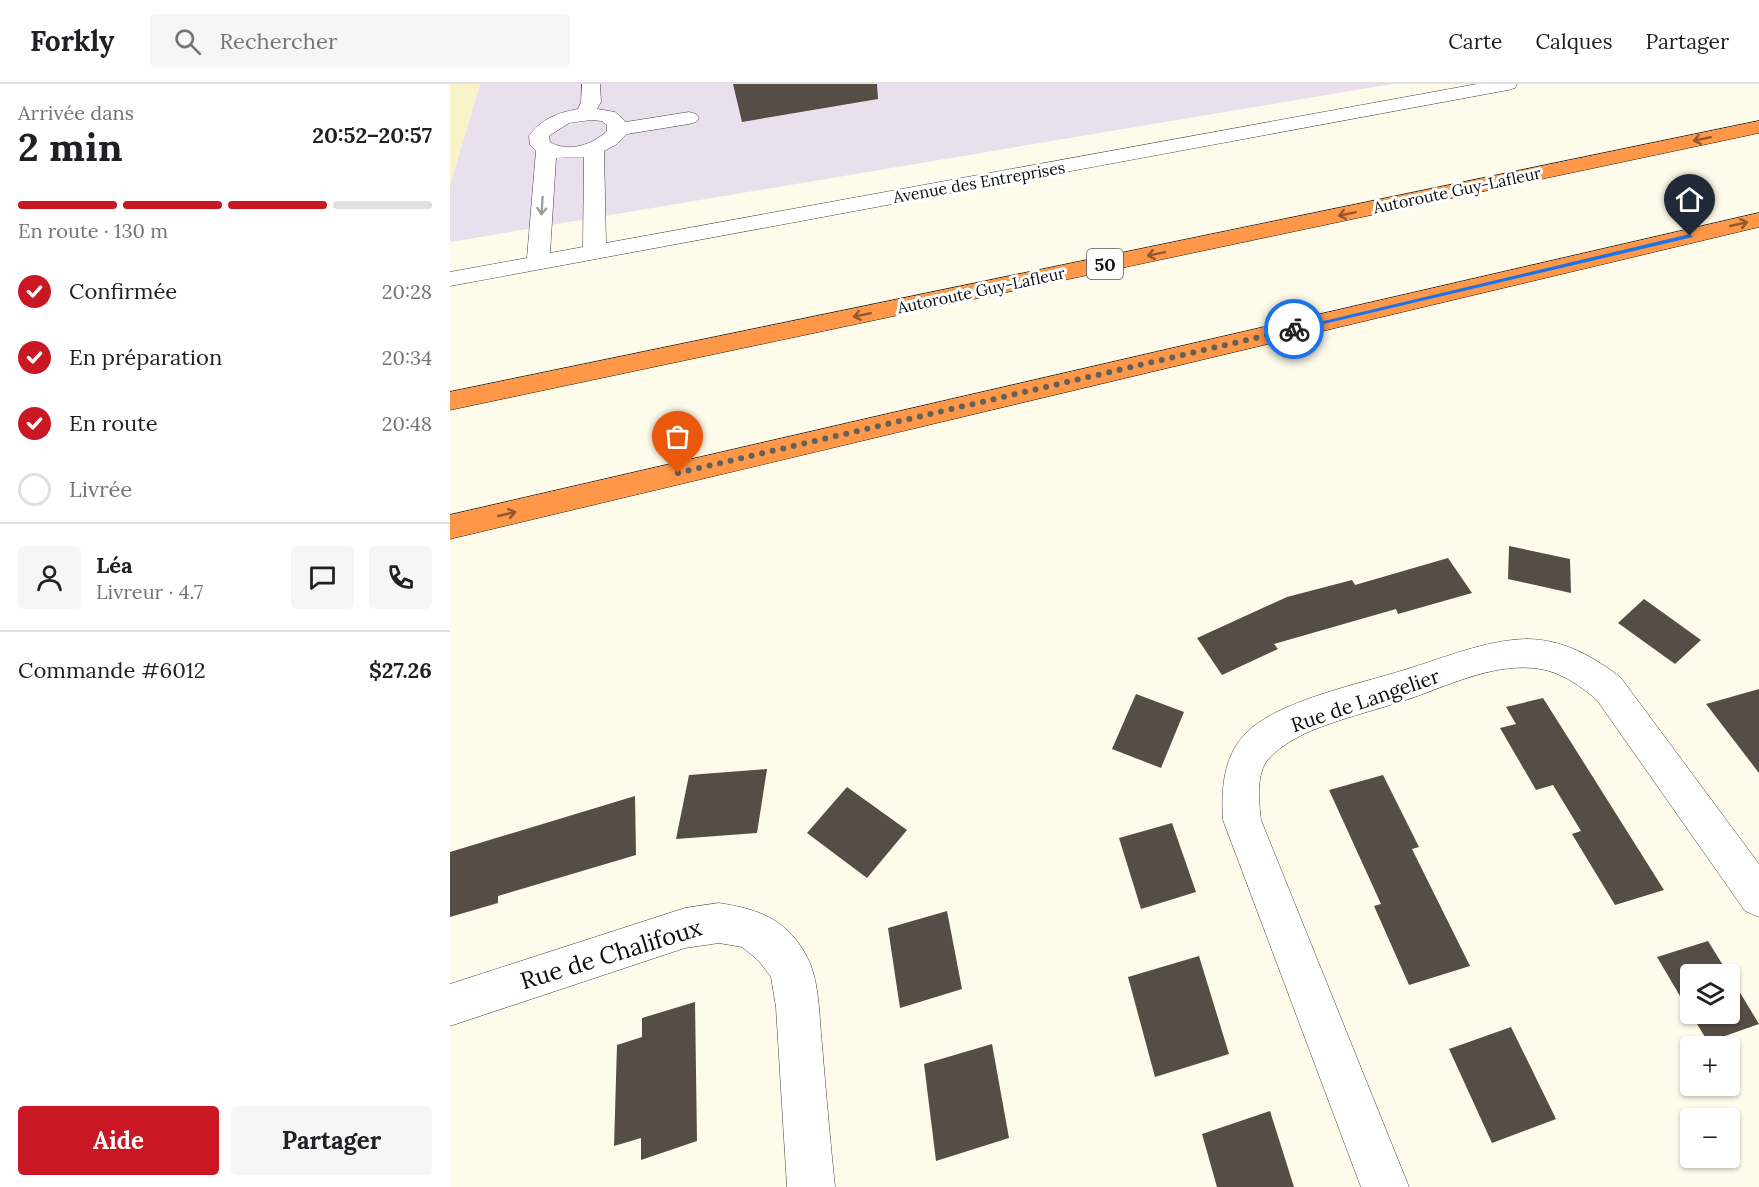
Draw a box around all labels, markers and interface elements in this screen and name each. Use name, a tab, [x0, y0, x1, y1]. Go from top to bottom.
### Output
search box	[150, 14, 570, 68]
text: Forkly	[30, 23, 114, 59]
icon: search	[171, 25, 204, 58]
text: Rechercher	[219, 27, 337, 55]
text: Carte	[1448, 28, 1502, 55]
text: Calques	[1535, 28, 1612, 55]
text: Partager	[1645, 28, 1729, 55]
text: Arrivée dans	[18, 100, 134, 125]
text: 20:52–20:57	[312, 121, 432, 149]
text: 2 min	[18, 122, 123, 172]
one-way arrow	[1692, 134, 1712, 145]
street label: Avenue des Entreprises	[891, 157, 1066, 207]
street label: Autoroute Guy-Lafleur	[1370, 162, 1543, 218]
pin	[1664, 174, 1715, 236]
icon: home	[1673, 183, 1706, 216]
one-way arrow	[537, 196, 548, 216]
one-way arrow	[1337, 208, 1356, 220]
text: En route · 130 m	[18, 218, 168, 243]
one-way arrow	[1730, 218, 1749, 230]
one-way arrow	[1146, 248, 1165, 260]
road number: 50	[1087, 249, 1123, 279]
street label: Autoroute Guy-Lafleur	[894, 262, 1067, 318]
icon: check	[18, 275, 51, 308]
text: Confirmée	[69, 277, 177, 305]
text: 20:28	[382, 279, 432, 304]
courier	[1264, 299, 1324, 359]
one-way arrow	[853, 310, 872, 321]
icon: bike	[1278, 313, 1311, 346]
icon: check	[18, 341, 51, 374]
text: En préparation	[69, 343, 222, 371]
text: 20:34	[382, 345, 432, 370]
icon: check	[18, 407, 51, 440]
text: En route	[69, 409, 158, 437]
text: 20:48	[382, 411, 432, 436]
pin	[652, 411, 703, 473]
icon: bag	[661, 420, 694, 453]
text: Livrée	[69, 475, 132, 503]
one-way arrow	[497, 507, 516, 519]
button: person	[18, 546, 81, 609]
button: chat	[291, 546, 354, 609]
button: phone	[369, 546, 432, 609]
text: Léa	[96, 551, 133, 579]
text: Livreur · 4.7	[96, 579, 203, 604]
text: Commande #6012	[18, 656, 206, 684]
text: $27.26	[369, 656, 432, 684]
street label: Rue de Langelier	[1287, 663, 1443, 737]
street label: Rue de Chalifoux	[516, 912, 706, 996]
map controls	[1680, 964, 1740, 1168]
button: layers	[1680, 964, 1740, 1024]
button: +	[1680, 1036, 1740, 1096]
button: Aide	[18, 1106, 219, 1175]
button: Partager	[231, 1106, 432, 1175]
button: −	[1680, 1108, 1740, 1168]

